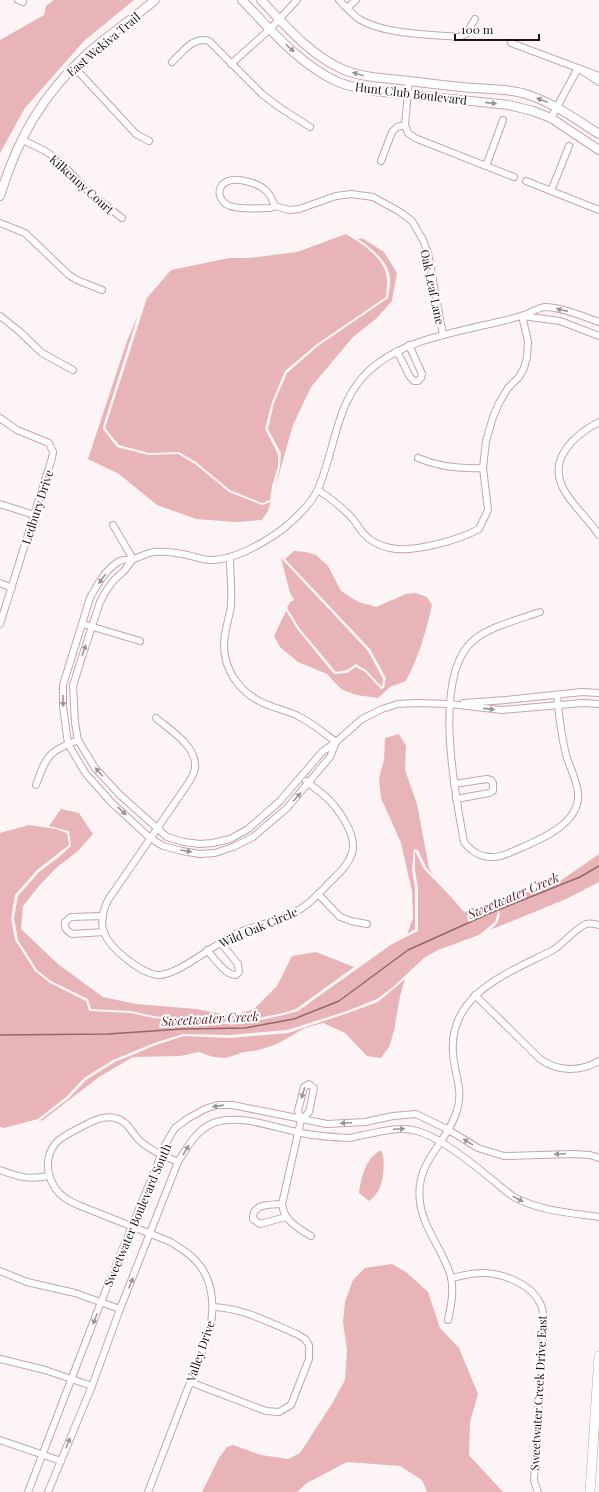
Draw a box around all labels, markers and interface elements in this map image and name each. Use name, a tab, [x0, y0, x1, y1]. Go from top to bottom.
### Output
street label: East Wekiva Trail	[63, 8, 144, 80]
scale bar	[455, 16, 539, 42]
text: 100 m	[461, 21, 494, 37]
one-way arrow	[284, 43, 295, 52]
one-way arrow	[352, 71, 364, 77]
street label: Hunt Club Boulevard	[354, 78, 468, 108]
one-way arrow	[535, 97, 547, 103]
one-way arrow	[485, 100, 497, 106]
street label: Kilkenny Court	[46, 151, 118, 218]
street label: Oak Leaf Lane	[417, 248, 449, 326]
one-way arrow	[556, 307, 568, 313]
street label: Ledbury Drive	[17, 468, 57, 546]
one-way arrow	[98, 573, 106, 584]
one-way arrow	[82, 644, 88, 656]
one-way arrow	[60, 695, 66, 708]
one-way arrow	[483, 706, 495, 712]
one-way arrow	[94, 767, 103, 777]
one-way arrow	[292, 792, 301, 802]
one-way arrow	[116, 807, 127, 816]
one-way arrow	[180, 849, 192, 855]
water label: Sweetwater Creek	[464, 868, 562, 922]
street label: Wild Oak Circle	[215, 903, 300, 951]
water label: Sweetwater Creek	[160, 1007, 260, 1029]
one-way arrow	[300, 1087, 306, 1099]
one-way arrow	[212, 1103, 224, 1109]
one-way arrow	[340, 1119, 352, 1126]
one-way arrow	[393, 1126, 405, 1133]
one-way arrow	[463, 1138, 473, 1146]
street label: Sweetwater Boulevard South	[100, 1141, 174, 1289]
one-way arrow	[182, 1145, 190, 1155]
one-way arrow	[553, 1151, 566, 1157]
one-way arrow	[512, 1196, 524, 1202]
one-way arrow	[128, 1277, 134, 1288]
one-way arrow	[91, 1313, 97, 1325]
street label: Sweetwater Creek Drive East	[526, 1314, 550, 1471]
street label: Valley Drive	[182, 1318, 218, 1385]
one-way arrow	[65, 1437, 72, 1449]

